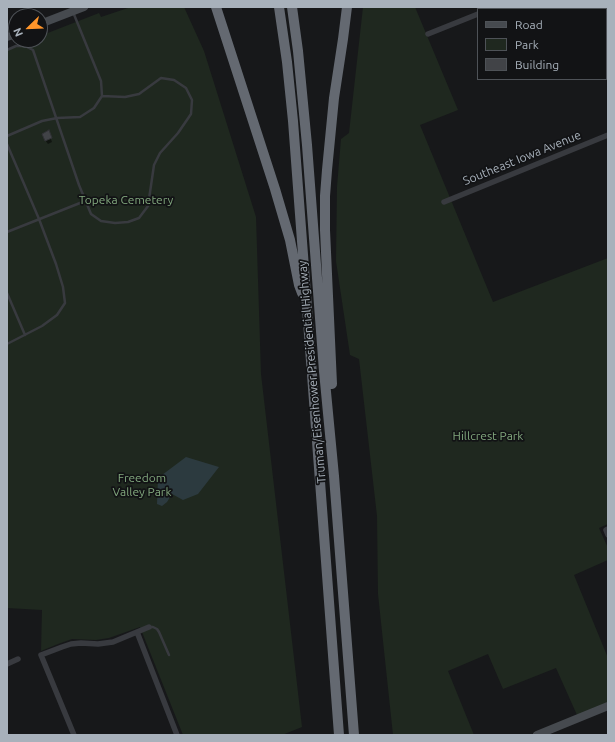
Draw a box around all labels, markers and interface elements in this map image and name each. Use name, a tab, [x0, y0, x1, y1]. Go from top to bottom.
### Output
north arrow	[8, 8, 48, 48]
legend	[477, 8, 607, 80]
text: Road	[515, 18, 543, 31]
text: N	[11, 26, 25, 38]
text: Park	[515, 38, 539, 51]
text: Building	[515, 58, 559, 71]
street label: Southeast Iowa Avenue	[461, 128, 583, 188]
park label: Topeka Cemetery	[79, 193, 173, 207]
street label: Truman/Eisenhower Presidential Highway	[295, 260, 329, 484]
park label: Hillcrest Park	[453, 429, 523, 443]
park label: Freedom Valley Park	[113, 471, 171, 499]

